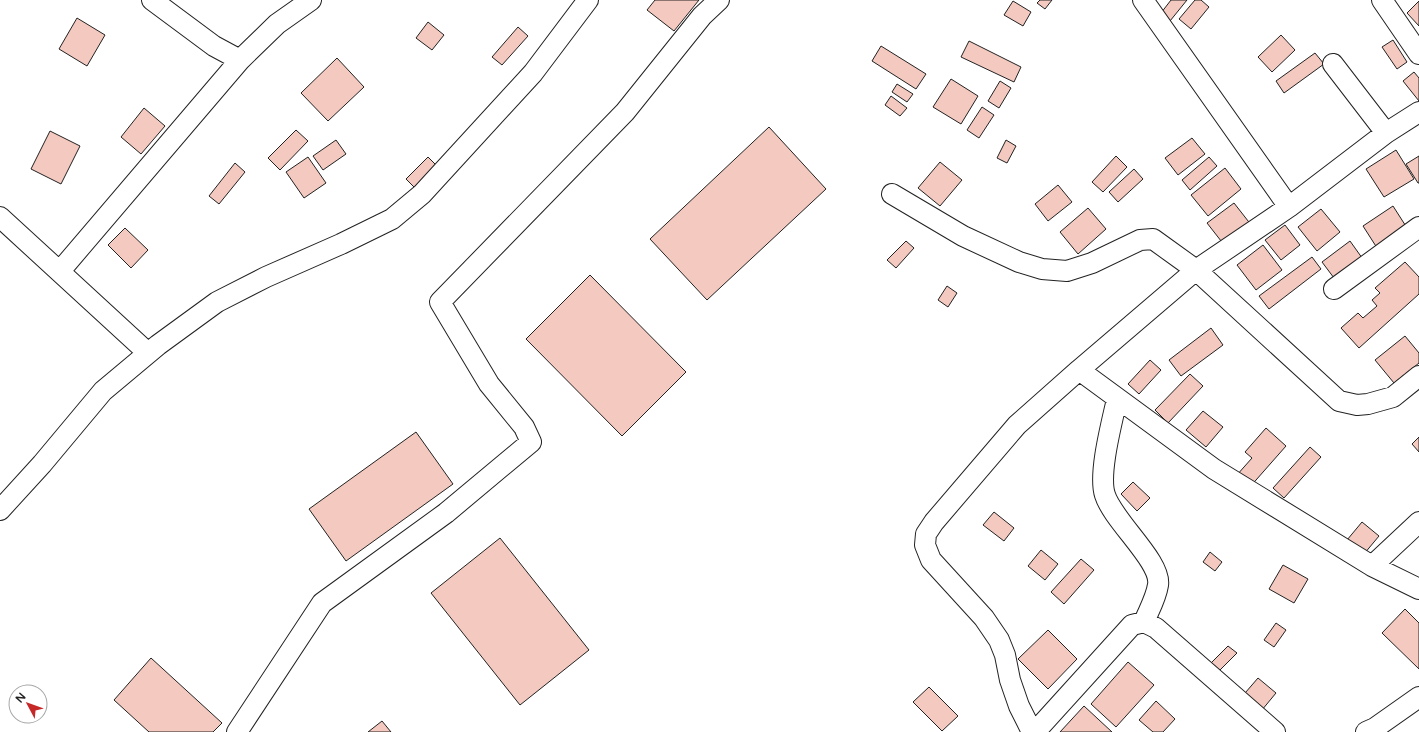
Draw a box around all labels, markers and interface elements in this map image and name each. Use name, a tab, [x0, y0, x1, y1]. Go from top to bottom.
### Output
north arrow	[8, 684, 48, 724]
text: N	[13, 690, 29, 705]

